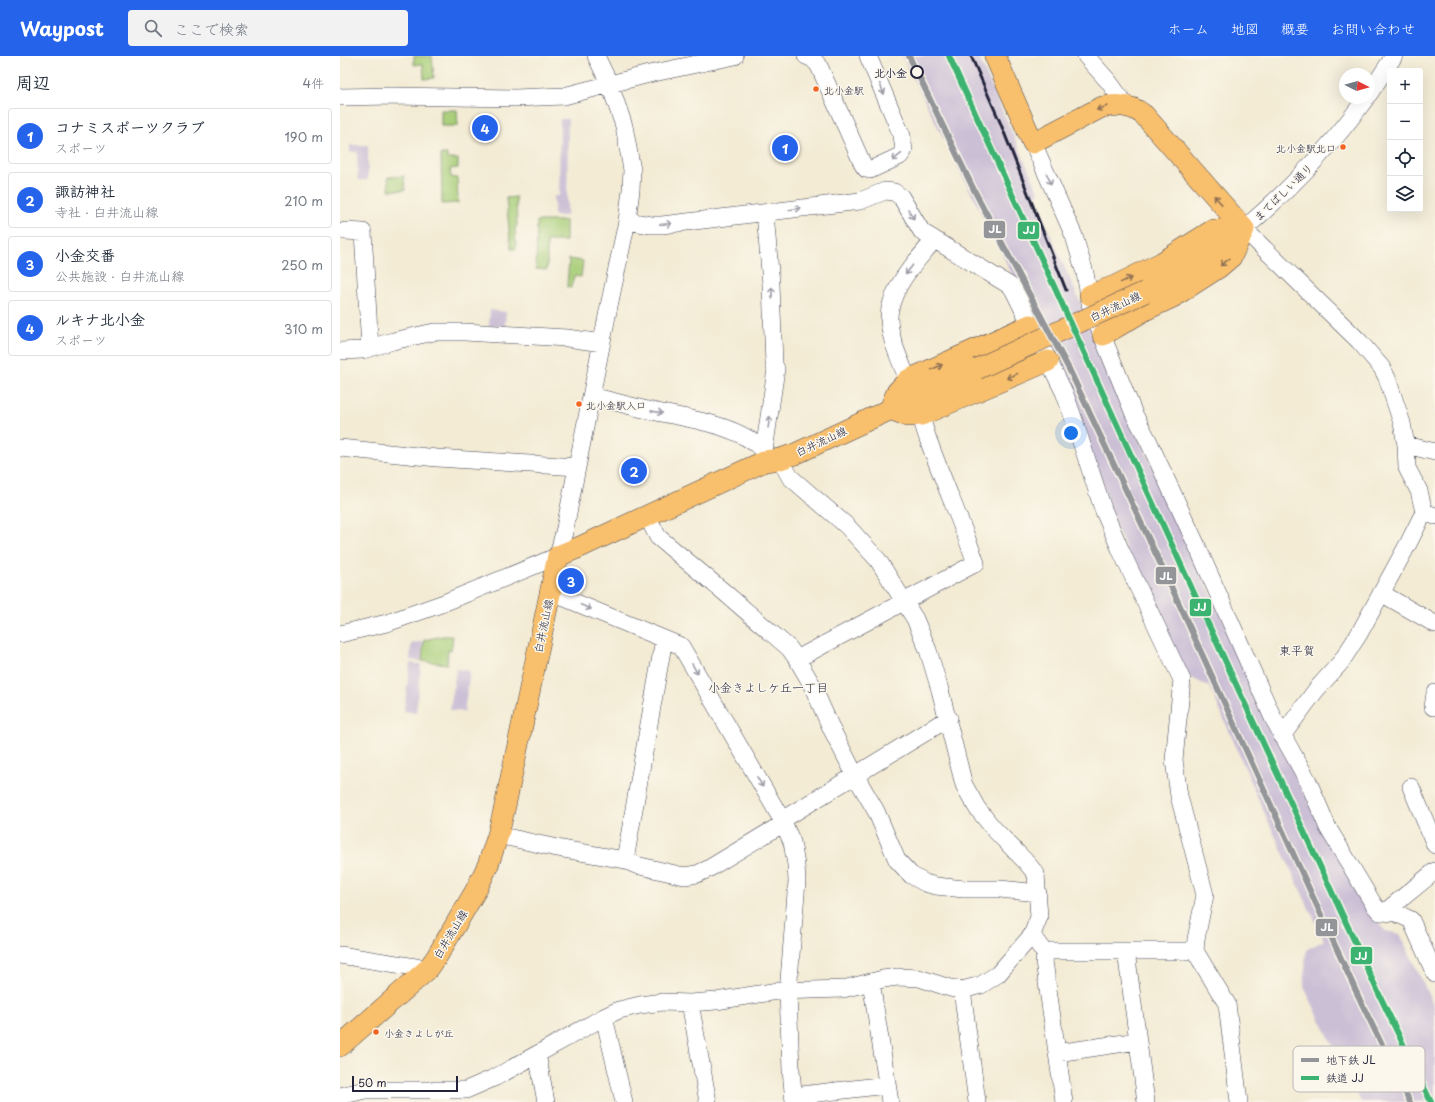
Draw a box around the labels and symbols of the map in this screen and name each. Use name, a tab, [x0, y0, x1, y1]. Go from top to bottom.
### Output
place label: 北小金	[874, 64, 907, 81]
marker: 北小金	[910, 65, 924, 79]
north arrow	[1339, 68, 1375, 104]
place label: 北小金駅	[824, 82, 864, 97]
one-way arrow	[879, 83, 886, 95]
marker: 北小金駅	[811, 84, 821, 94]
one-way arrow	[1095, 105, 1108, 112]
pin: 4	[472, 113, 498, 143]
pin: 1	[772, 133, 798, 163]
place label: 北小金駅北口	[1276, 140, 1336, 155]
marker: 北小金駅北口	[1338, 142, 1348, 152]
one-way arrow	[892, 152, 902, 161]
street label: まてばしい通り	[1249, 159, 1317, 225]
one-way arrow	[1045, 172, 1053, 184]
one-way arrow	[1214, 195, 1223, 205]
one-way arrow	[788, 205, 801, 213]
one-way arrow	[907, 208, 915, 219]
one-way arrow	[659, 220, 672, 228]
line badge: JL	[983, 220, 1006, 239]
text: JL	[988, 220, 1002, 237]
line badge: JJ	[1017, 221, 1040, 240]
text: JJ	[1023, 221, 1035, 238]
one-way arrow	[1219, 258, 1230, 267]
one-way arrow	[905, 265, 913, 276]
one-way arrow	[1120, 276, 1132, 283]
one-way arrow	[768, 287, 775, 300]
street label: 白井流山線	[1086, 287, 1144, 325]
one-way arrow	[931, 362, 943, 370]
one-way arrow	[1007, 373, 1019, 380]
place label: 北小金駅入口	[586, 397, 646, 412]
marker: 北小金駅入口	[574, 399, 584, 409]
one-way arrow	[650, 408, 663, 416]
one-way arrow	[765, 416, 773, 429]
street label: 白井流山線	[792, 422, 850, 460]
your location	[1061, 423, 1081, 443]
pin: 2	[621, 456, 647, 486]
pin: 3	[558, 566, 584, 596]
line badge: JL	[1155, 566, 1177, 585]
text: JL	[1159, 567, 1173, 584]
street label: 白井流山線	[529, 597, 557, 655]
line badge: JJ	[1189, 598, 1212, 617]
text: JJ	[1194, 598, 1206, 615]
one-way arrow	[580, 604, 592, 611]
district label: 東平賀	[1279, 641, 1315, 659]
one-way arrow	[691, 663, 699, 675]
district label: 小金きよしケ丘一丁目	[708, 678, 828, 696]
one-way arrow	[757, 776, 765, 788]
street label: 白井流山線	[429, 906, 471, 962]
line badge: JL	[1315, 918, 1338, 937]
text: JL	[1320, 918, 1334, 935]
line badge: JJ	[1350, 946, 1373, 965]
text: JJ	[1355, 947, 1367, 964]
place label: 小金きよしが丘	[384, 1025, 454, 1040]
marker: 小金きよしが丘	[371, 1027, 381, 1037]
legend	[1293, 1046, 1425, 1092]
text: 地下鉄 JL	[1326, 1051, 1376, 1068]
text: 鉄道 JJ	[1326, 1069, 1364, 1086]
scale bar	[352, 1074, 458, 1093]

